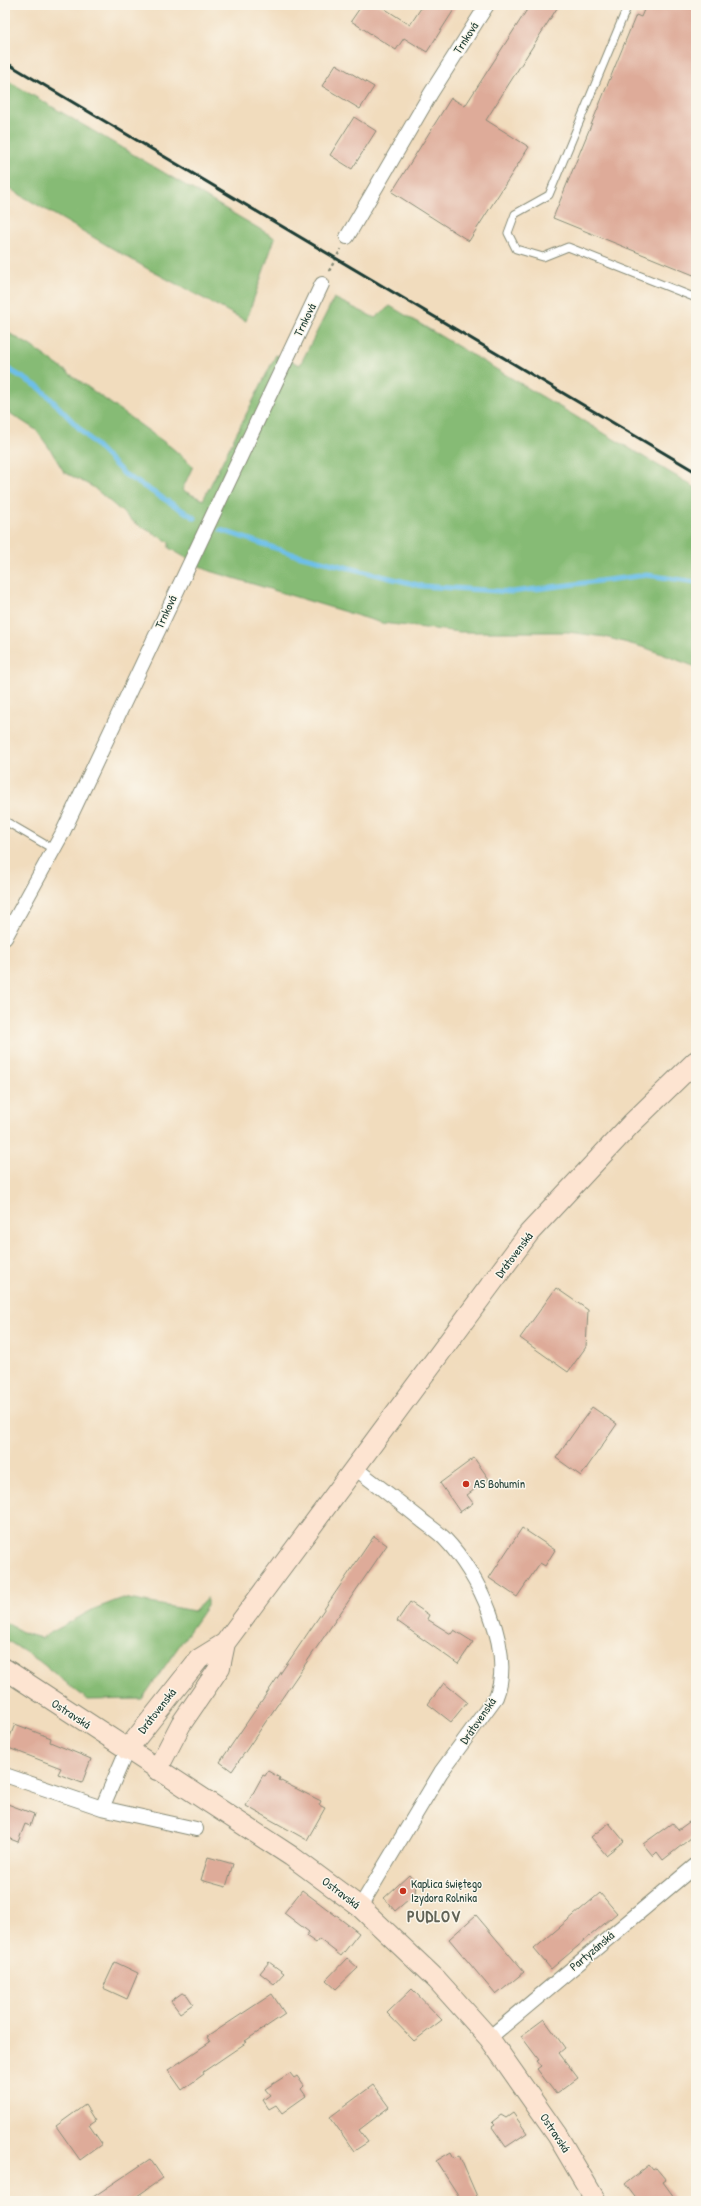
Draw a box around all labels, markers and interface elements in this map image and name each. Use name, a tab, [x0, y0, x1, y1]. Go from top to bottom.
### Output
street label: Trnková	[449, 18, 482, 57]
street label: Trnková	[289, 300, 320, 339]
street label: Trnková	[150, 592, 181, 631]
street label: Drátovenská	[491, 1228, 537, 1281]
place label: AS Bohumín	[474, 1475, 525, 1492]
marker: AS Bohumín	[461, 1479, 471, 1489]
street label: Drátovenská	[134, 1684, 180, 1737]
street label: Drátovenská	[455, 1694, 500, 1747]
street label: Ostravská	[48, 1695, 95, 1733]
street label: Ostravská	[319, 1873, 364, 1913]
place label: Kaplica świętego Izydora Rolnika	[411, 1875, 482, 1906]
marker: Kaplica świętego Izydora Rolnika	[398, 1886, 408, 1896]
district label: PUDLOV	[407, 1905, 461, 1927]
street label: Partyzánská	[566, 1927, 618, 1974]
street label: Ostravská	[536, 2110, 575, 2156]

